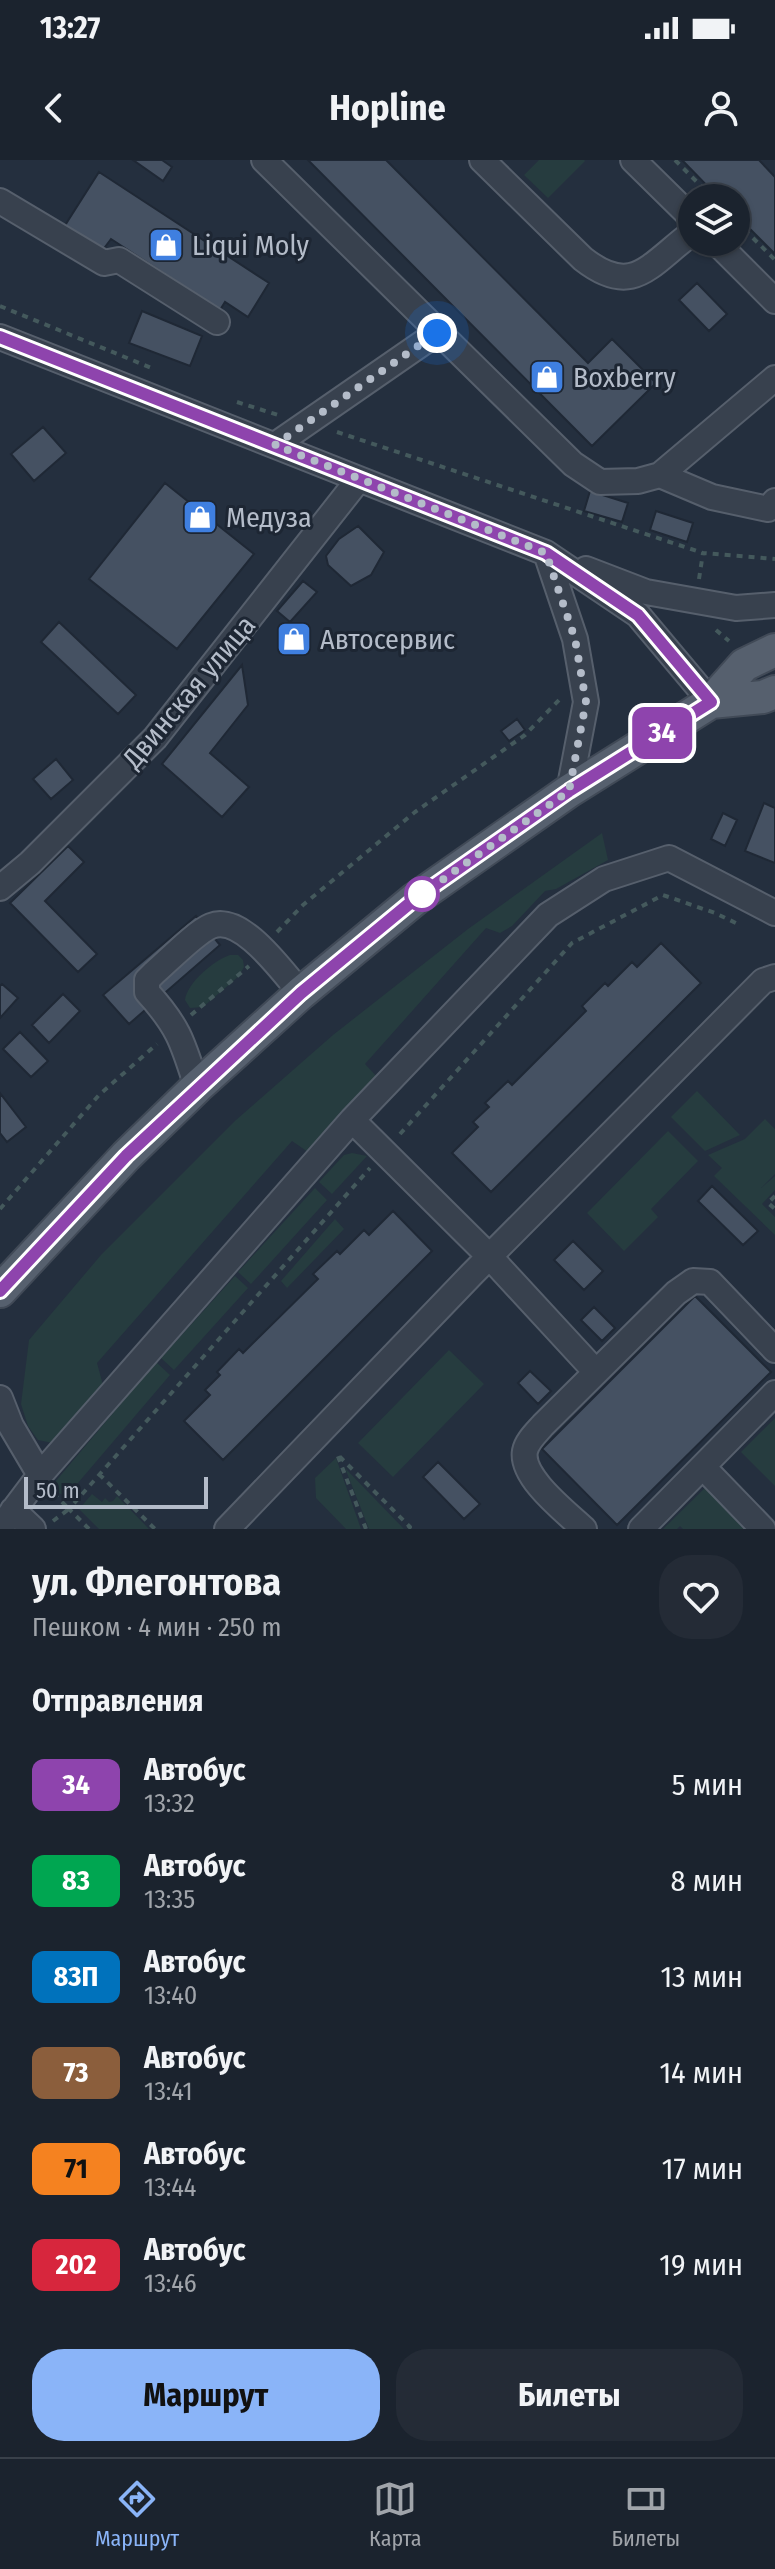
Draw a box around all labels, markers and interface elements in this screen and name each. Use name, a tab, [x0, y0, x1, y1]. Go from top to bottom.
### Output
text: 13:27	[40, 10, 100, 46]
icon: back	[32, 86, 76, 130]
text: Hopline	[329, 86, 446, 130]
icon: person	[699, 86, 743, 130]
map controls	[678, 184, 750, 256]
button: layers	[678, 184, 750, 256]
shop icon: Liqui Moly	[147, 226, 185, 264]
place label: Liqui Moly	[192, 229, 309, 262]
your location	[417, 313, 457, 353]
shop icon: Boxberry	[528, 358, 566, 396]
place label: Boxberry	[573, 361, 676, 394]
shop icon: Медуза	[181, 498, 219, 536]
place label: Медуза	[226, 501, 312, 534]
street label: Двинская улица	[115, 609, 262, 776]
shop icon: Автосервис	[275, 620, 313, 658]
place label: Автосервис	[320, 623, 455, 656]
line badge: 34	[626, 707, 698, 759]
text: 34	[648, 716, 676, 749]
unlabelled marker	[405, 877, 439, 911]
scale bar	[24, 1473, 208, 1509]
text: 50 m	[36, 1477, 80, 1504]
button: heart	[659, 1555, 743, 1639]
text: ул. Флегонтова	[32, 1559, 281, 1605]
text: Пешком · 4 мин · 250 m	[32, 1612, 281, 1643]
text: Отправления	[32, 1683, 203, 1719]
text: Автобус	[144, 1752, 246, 1788]
text: 5 мин	[672, 1767, 743, 1803]
text: 34	[62, 1768, 90, 1801]
text: 13:32	[144, 1788, 195, 1819]
text: Автобус	[144, 1848, 246, 1884]
text: 8 мин	[671, 1863, 743, 1899]
text: 83	[62, 1864, 90, 1897]
text: 13:35	[144, 1884, 195, 1915]
text: Автобус	[144, 1944, 246, 1980]
text: 13 мин	[660, 1959, 743, 1995]
text: 83П	[54, 1960, 98, 1993]
text: 13:40	[144, 1980, 197, 2011]
text: Автобус	[144, 2040, 246, 2076]
text: 14 мин	[659, 2055, 743, 2091]
text: 73	[63, 2056, 89, 2089]
text: 13:41	[144, 2076, 193, 2107]
text: Автобус	[144, 2136, 246, 2172]
text: 17 мин	[662, 2151, 743, 2187]
text: 71	[64, 2152, 88, 2185]
text: 13:44	[144, 2172, 196, 2203]
text: Автобус	[144, 2232, 246, 2268]
text: 19 мин	[659, 2247, 743, 2283]
text: 202	[56, 2248, 96, 2281]
text: 13:46	[144, 2268, 197, 2299]
button: Маршрут	[32, 2349, 380, 2441]
button: Билеты	[396, 2349, 743, 2441]
tab: Маршрут	[95, 2477, 179, 2552]
tab: Карта	[369, 2477, 422, 2552]
tab: Билеты	[611, 2477, 680, 2552]

